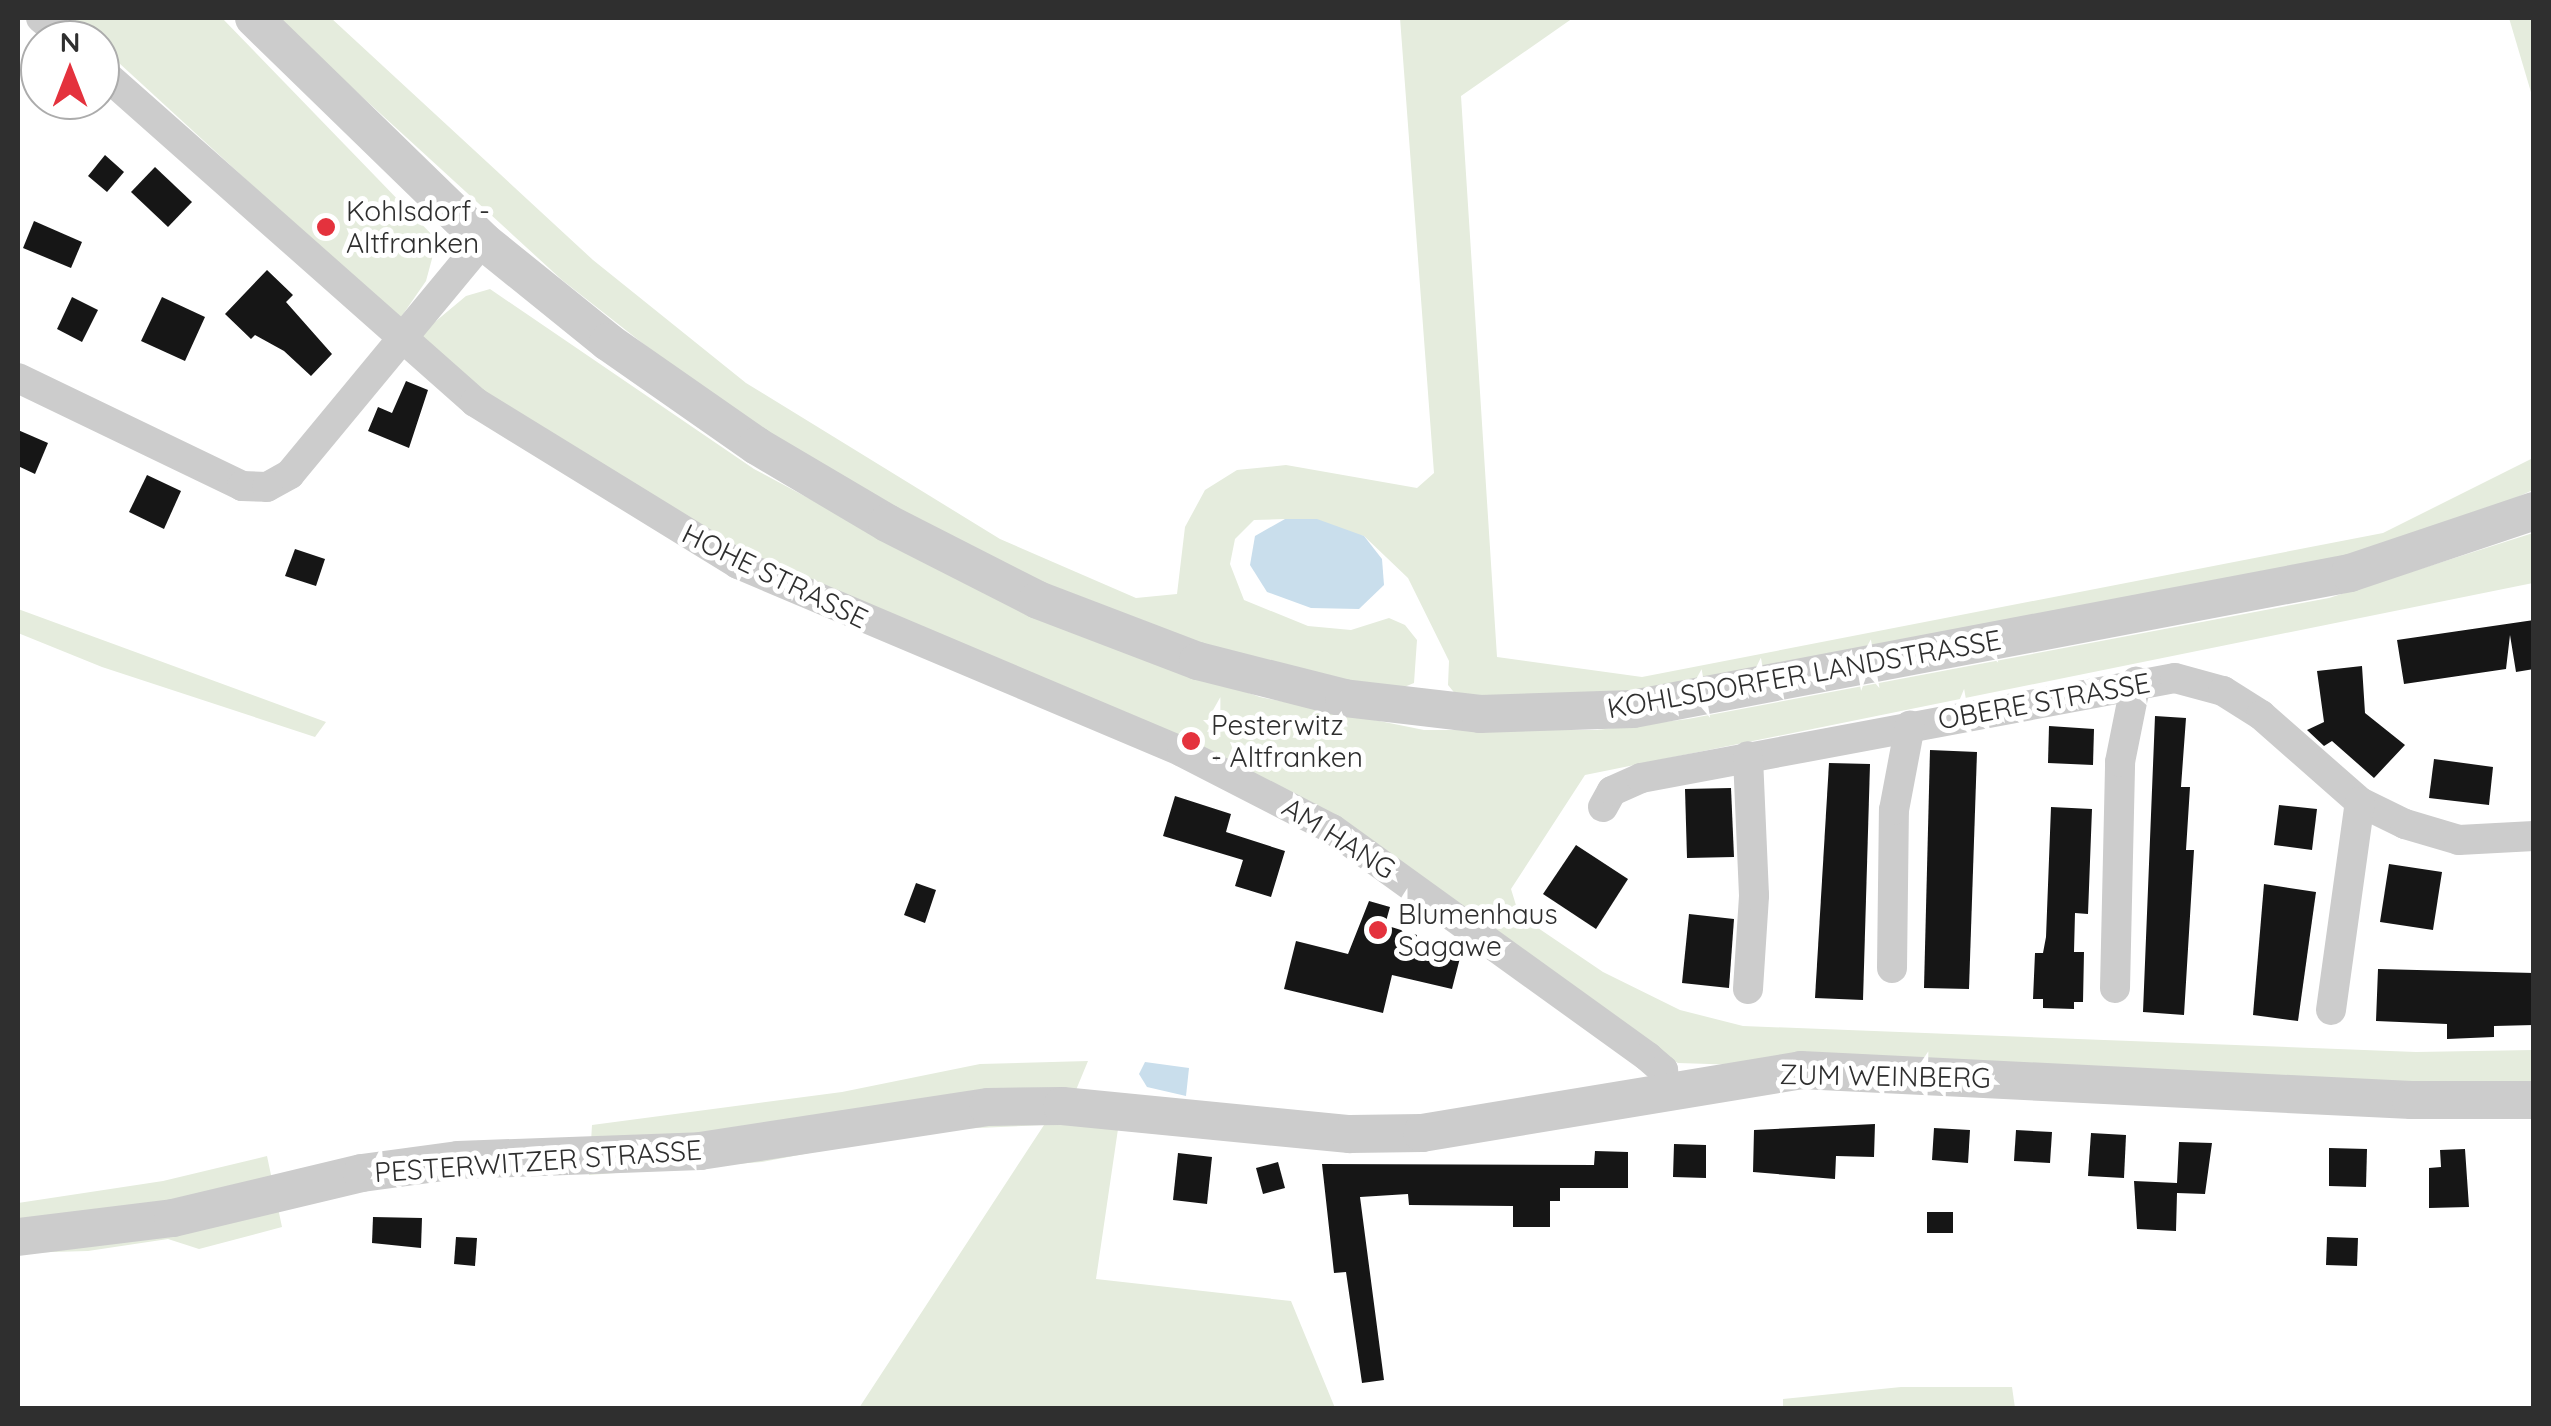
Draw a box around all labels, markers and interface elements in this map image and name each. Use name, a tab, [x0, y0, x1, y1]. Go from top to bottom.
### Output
north arrow	[20, 20, 120, 120]
text: N	[60, 24, 80, 59]
place label: Kohlsdorf - Altfranken	[346, 194, 490, 260]
marker: Kohlsdorf - Altfranken	[315, 216, 337, 238]
street label: HOHE STRASSE	[677, 517, 873, 635]
street label: KOHLSDORFER LANDSTRASSE	[1605, 623, 2003, 725]
street label: OBERE STRASSE	[1935, 666, 2153, 736]
place label: Pesterwitz - Altfranken	[1211, 708, 1363, 774]
marker: Pesterwitz - Altfranken	[1180, 730, 1202, 752]
street label: AM HANG	[1276, 790, 1402, 886]
place label: Blumenhaus Sagawe	[1398, 897, 1558, 963]
marker: Blumenhaus Sagawe	[1367, 919, 1389, 941]
street label: ZUM WEINBERG	[1779, 1057, 1991, 1095]
street label: PESTERWITZER STRASSE	[373, 1133, 703, 1189]

